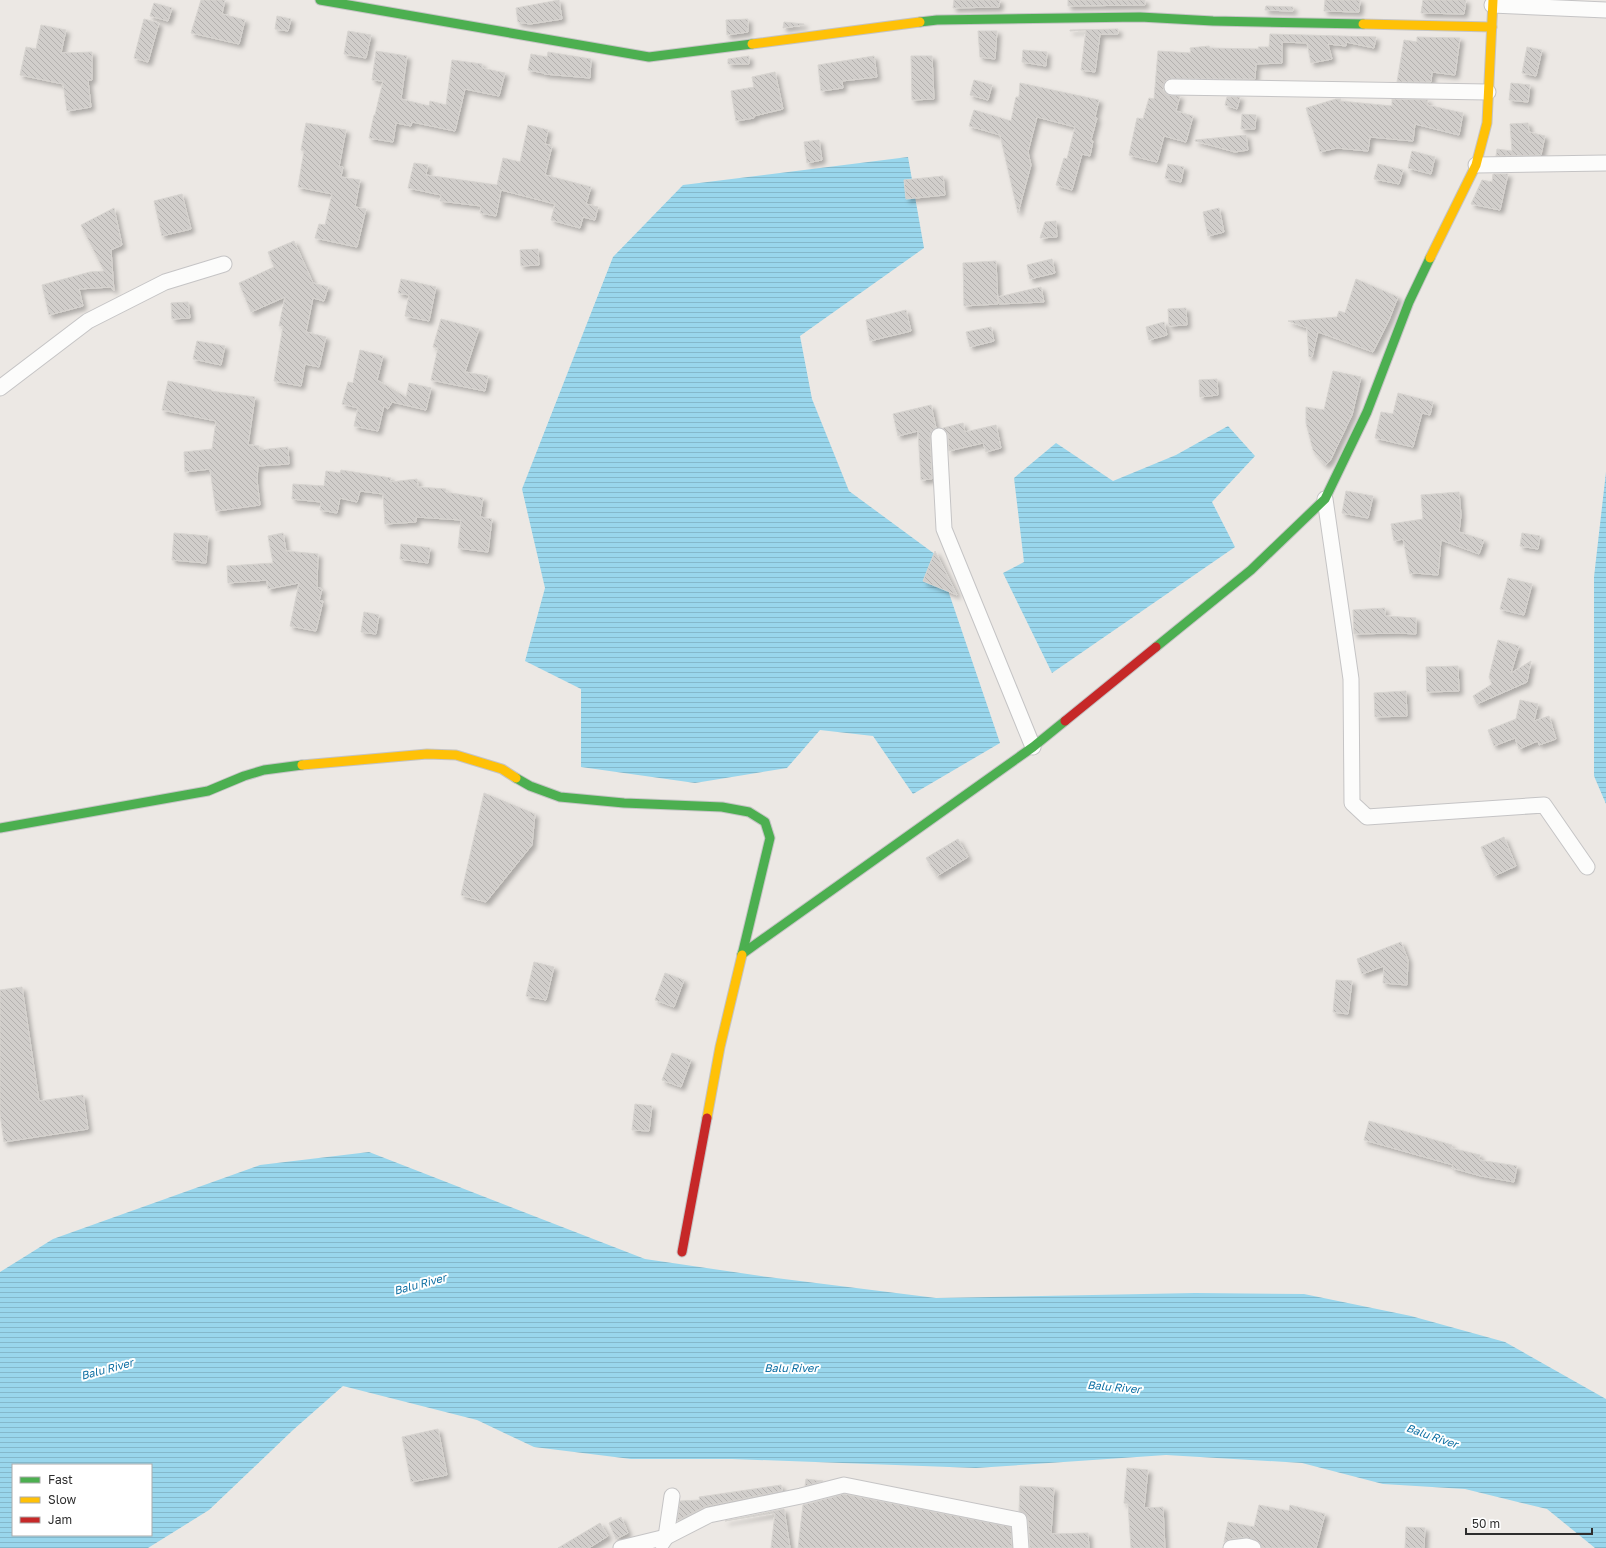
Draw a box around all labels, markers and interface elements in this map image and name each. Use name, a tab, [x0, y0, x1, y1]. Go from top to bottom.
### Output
water label: Balu River	[392, 1270, 449, 1297]
water label: Balu River	[79, 1355, 136, 1382]
water label: Balu River	[764, 1361, 819, 1374]
water label: Balu River	[1087, 1378, 1143, 1395]
water label: Balu River	[1405, 1421, 1461, 1451]
legend	[12, 1464, 152, 1536]
text: Fast	[48, 1472, 73, 1487]
text: Slow	[48, 1492, 76, 1507]
scale bar	[1466, 1510, 1592, 1536]
text: Jam	[48, 1512, 72, 1527]
text: 50 m	[1472, 1516, 1500, 1531]

